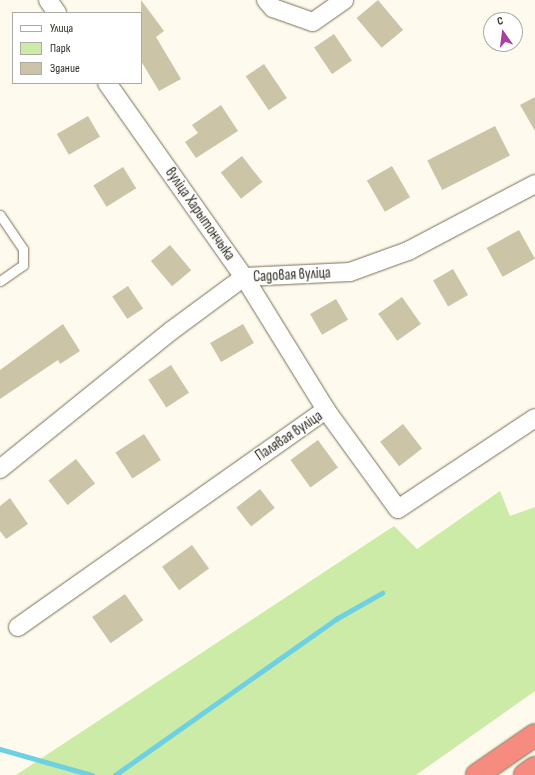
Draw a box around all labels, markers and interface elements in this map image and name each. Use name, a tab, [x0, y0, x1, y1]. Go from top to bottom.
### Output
legend	[12, 12, 142, 84]
north arrow	[483, 12, 523, 52]
text: С	[496, 14, 505, 28]
text: Улица	[50, 21, 73, 36]
text: Парк	[50, 41, 70, 56]
text: Здание	[50, 61, 80, 76]
street label: вуліца Харытончыка	[161, 164, 239, 264]
street label: Садовая вуліца	[253, 264, 331, 286]
street label: Палявая вуліца	[252, 407, 326, 465]

